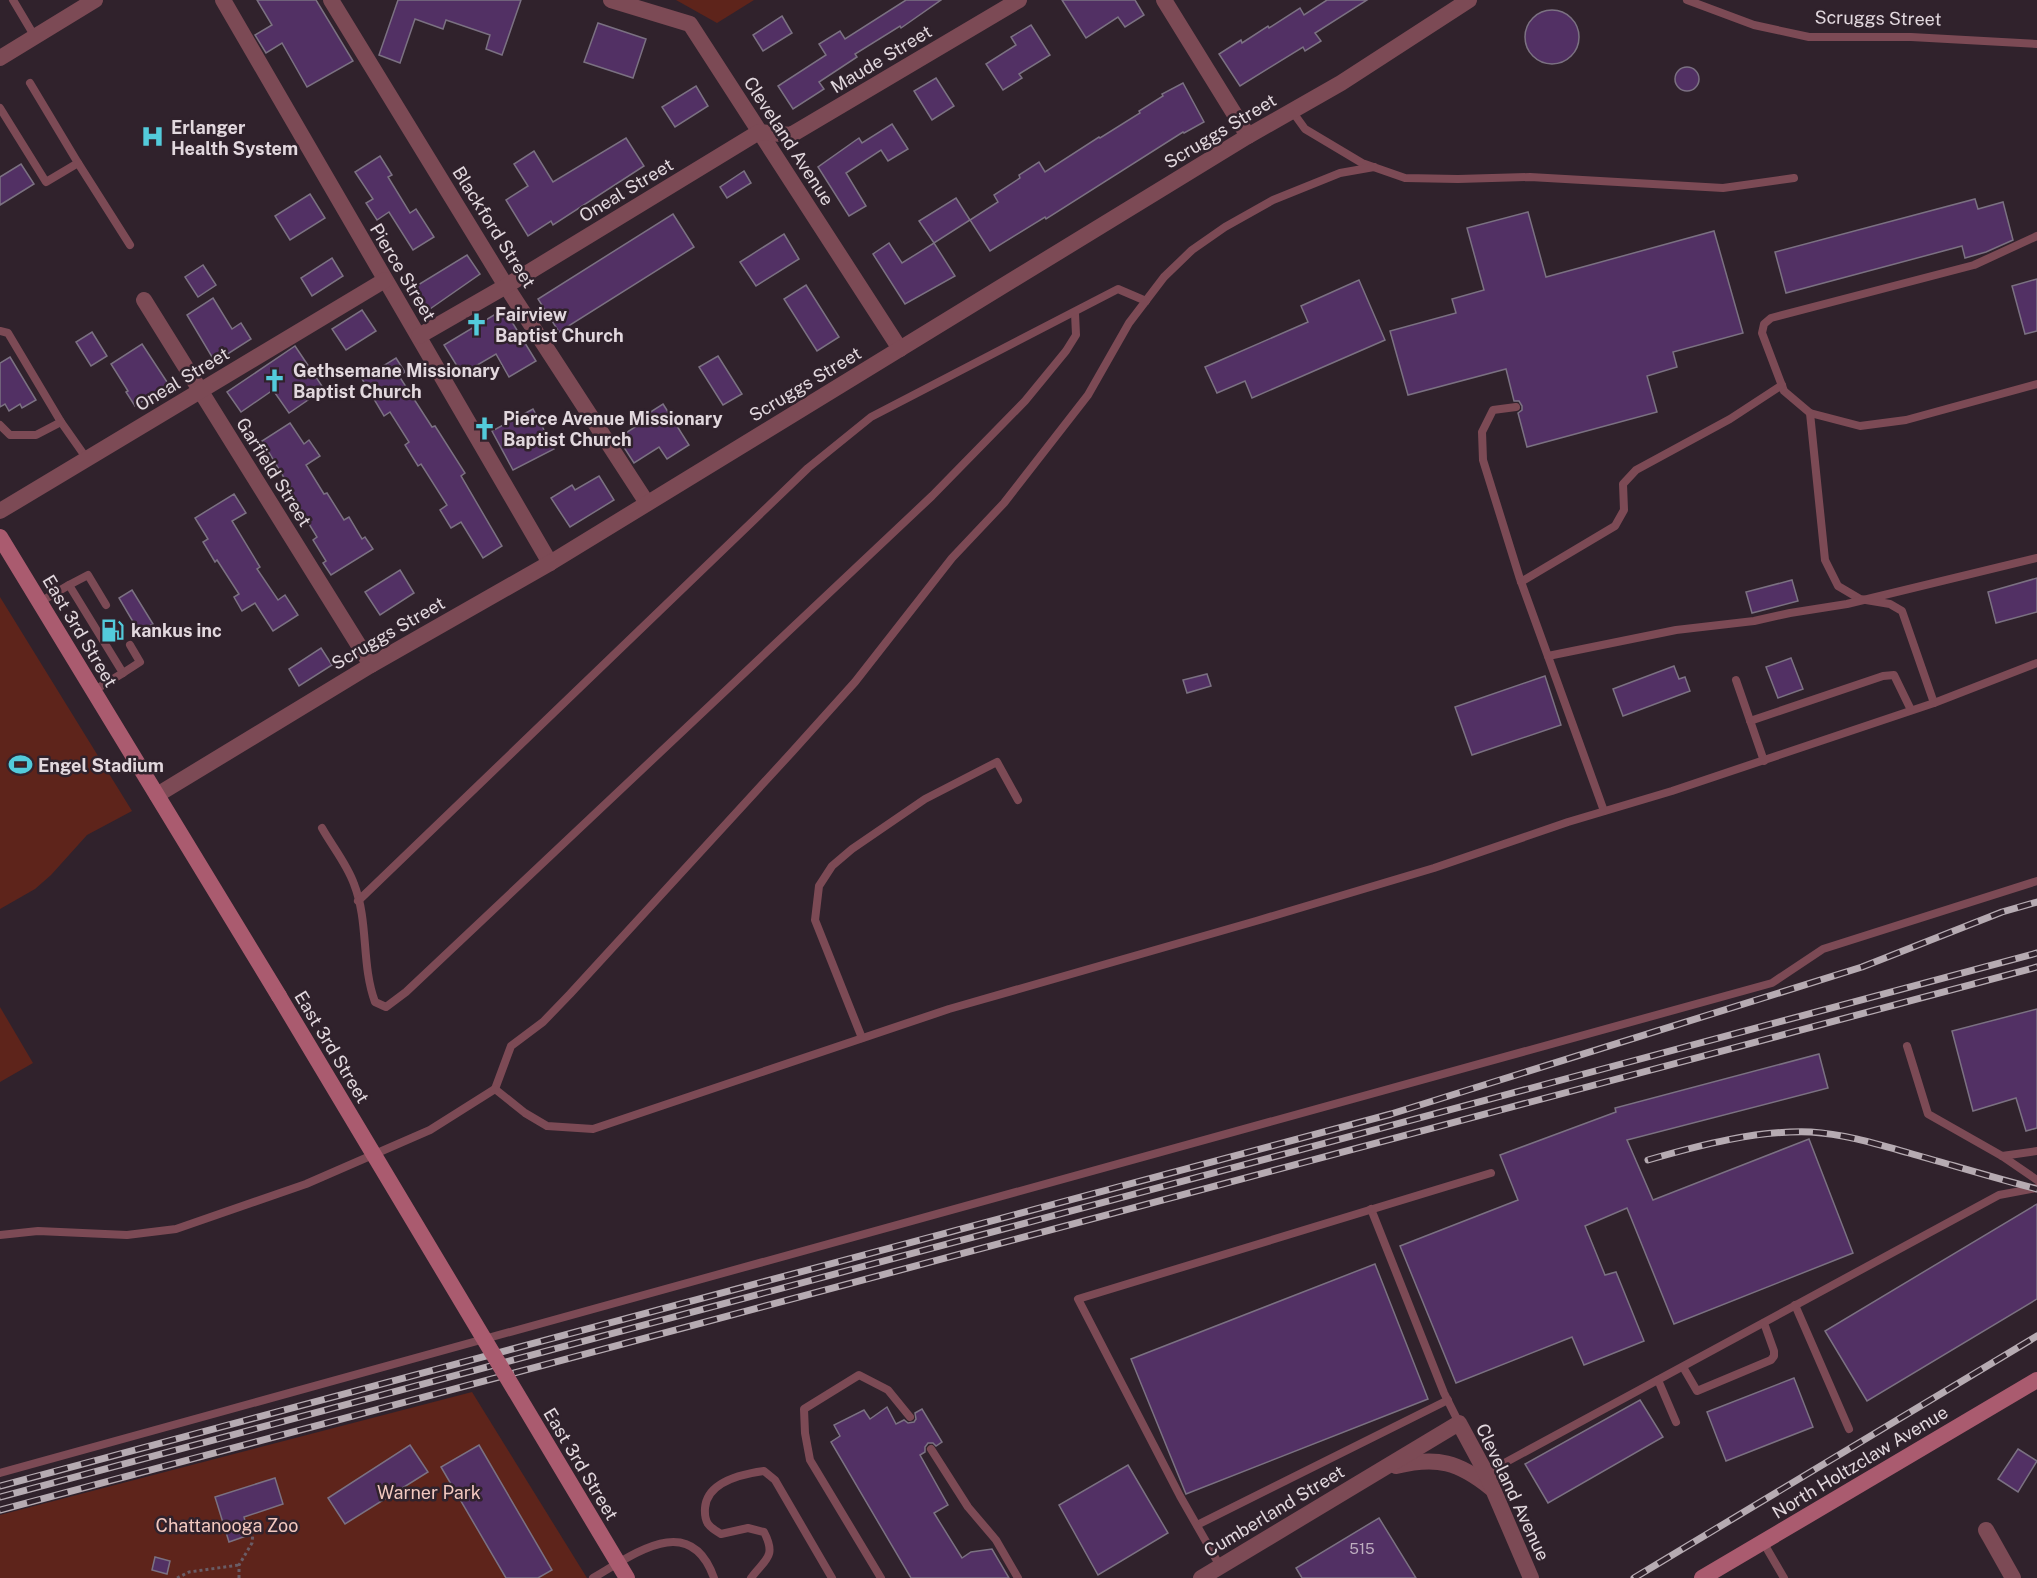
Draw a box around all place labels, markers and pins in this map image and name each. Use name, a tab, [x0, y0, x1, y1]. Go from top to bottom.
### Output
place label: Erlanger Health System	[171, 117, 298, 159]
hospital icon: Erlanger Health System	[140, 124, 166, 150]
place label: Fairview Baptist Church	[495, 304, 624, 346]
church icon: Fairview Baptist Church	[464, 311, 490, 337]
place label: Gethsemane Missionary Baptist Church	[293, 360, 500, 402]
church icon: Gethsemane Missionary Baptist Church	[262, 367, 288, 393]
place label: Pierce Avenue Missionary Baptist Church	[503, 408, 723, 450]
church icon: Pierce Avenue Missionary Baptist Church	[472, 415, 498, 441]
fuel station icon: kankus inc	[100, 617, 126, 643]
place label: kankus inc	[131, 620, 222, 641]
sports icon: Engel Stadium	[7, 752, 33, 778]
place label: Engel Stadium	[38, 755, 164, 776]

